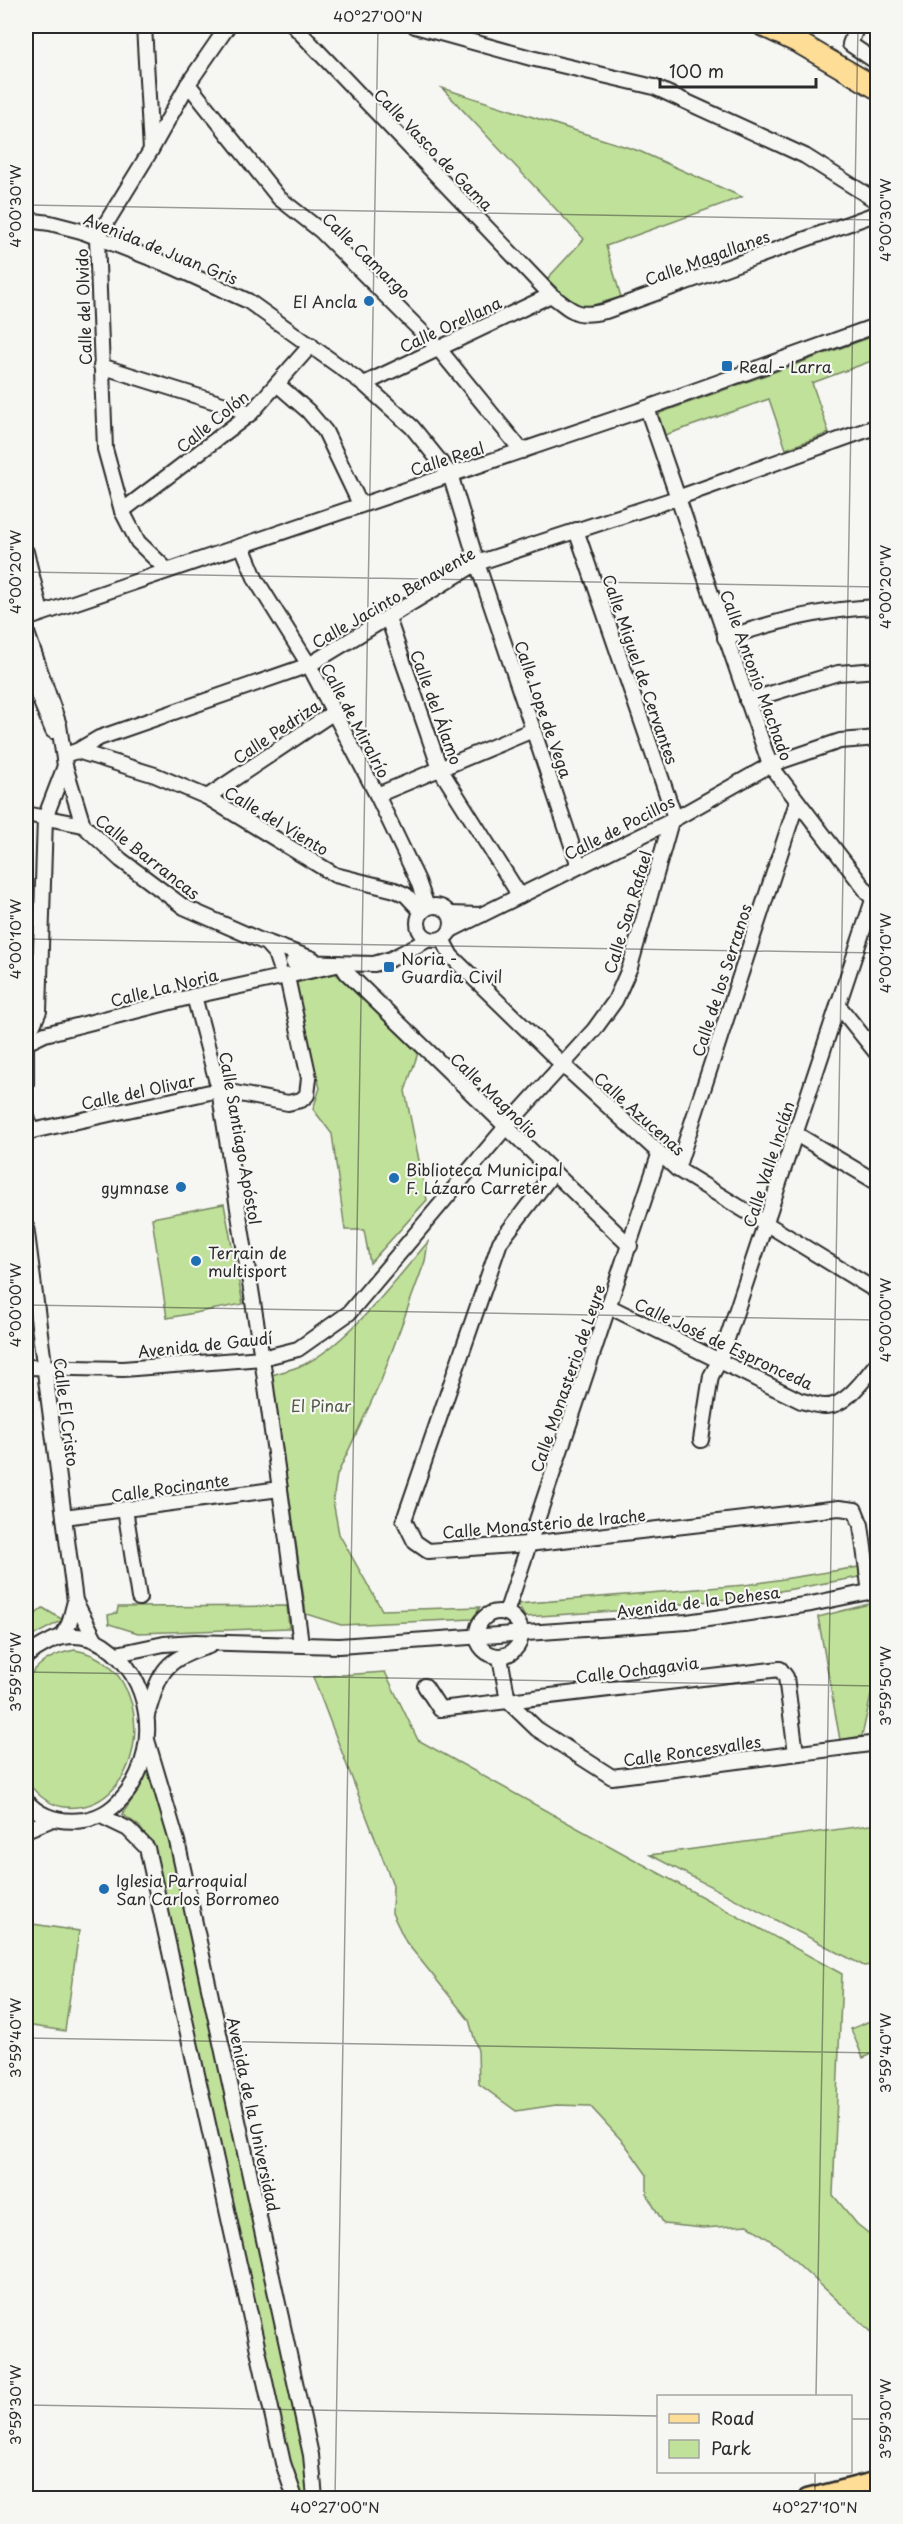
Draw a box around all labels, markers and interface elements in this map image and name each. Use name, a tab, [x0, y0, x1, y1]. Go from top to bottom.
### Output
text: 40°27'00"N	[333, 4, 423, 27]
scale bar	[660, 51, 816, 89]
text: 100 m	[669, 57, 724, 84]
street label: Calle Vasco de Gama	[369, 82, 499, 216]
text: 4°00'30"W	[3, 164, 26, 248]
text: 4°00'30"W	[873, 178, 896, 262]
street label: Avenida de Juan Gris	[80, 206, 242, 290]
street label: Calle Camargo	[317, 206, 417, 304]
street label: Calle Magallanes	[641, 223, 773, 291]
street label: Calle del Olvido	[69, 248, 97, 366]
place label: El Ancla	[293, 289, 357, 313]
street label: Calle Orellana	[395, 290, 505, 358]
marker: El Ancla	[362, 294, 376, 308]
place label: Real - Larra	[739, 354, 832, 378]
marker: Real - Larra	[720, 359, 734, 373]
street label: Calle Colón	[170, 384, 254, 458]
street label: Calle Real	[407, 435, 487, 481]
text: 4°00'20"W	[3, 529, 26, 614]
street label: Calle Jacinto Benavente	[307, 540, 479, 654]
text: 4°00'20"W	[873, 544, 896, 629]
street label: Calle Miguel de Cervantes	[597, 571, 685, 767]
street label: Calle Antonio Machado	[715, 586, 799, 764]
street label: Calle Lope de Vega	[509, 637, 579, 782]
street label: Calle del Álamo	[405, 646, 469, 768]
street label: Calle de Miralrío	[316, 658, 396, 782]
street label: Calle Pedriza	[228, 693, 325, 769]
street label: Calle del Viento	[220, 779, 334, 861]
street label: Calle de Pocillos	[559, 789, 679, 865]
street label: Calle Barrancas	[91, 807, 205, 905]
street label: Calle San Rafael	[597, 848, 657, 976]
text: 4°00'10"W	[3, 898, 26, 979]
street label: Calle de los Serranos	[685, 901, 757, 1059]
text: 4°00'10"W	[873, 912, 896, 993]
place label: Noria - Guardia Civil	[401, 946, 502, 988]
marker: Noria - Guardia Civil	[382, 960, 396, 974]
street label: Calle La Noria	[108, 962, 220, 1012]
street label: Calle Magnolio	[445, 1047, 545, 1144]
street label: Calle Santiago Apóstol	[214, 1050, 268, 1226]
street label: Calle Azucenas	[589, 1066, 691, 1160]
street label: Calle del Olivar	[79, 1067, 198, 1115]
street label: Calle Valle Inclán	[736, 1098, 800, 1230]
place label: Biblioteca Municipal F. Lázaro Carreter	[406, 1157, 563, 1199]
marker: Biblioteca Municipal F. Lázaro Carreter	[387, 1171, 401, 1185]
place label: gymnase	[101, 1175, 169, 1199]
marker: gymnase	[174, 1180, 188, 1194]
place label: Terrain de multisport	[208, 1240, 287, 1282]
marker: Terrain de multisport	[189, 1254, 203, 1268]
text: 4°00'00"W	[3, 1262, 26, 1347]
text: 4°00'00"W	[873, 1277, 896, 1362]
street label: Calle Monasterio de Leyre	[523, 1281, 611, 1475]
street label: Calle José de Espronceda	[631, 1291, 817, 1395]
street label: Avenida de Gaudí	[136, 1325, 274, 1363]
street label: Calle El Cristo	[48, 1356, 86, 1468]
park label: El Pinar	[291, 1393, 352, 1417]
street label: Calle Rocinante	[109, 1467, 231, 1507]
street label: Calle Monasterio de Irache	[441, 1502, 647, 1544]
street label: Avenida de la Dehesa	[615, 1579, 781, 1623]
text: 3°59'50"W	[3, 1631, 26, 1712]
text: 3°59'50"W	[873, 1645, 896, 1726]
street label: Calle Ochagavia	[574, 1650, 700, 1688]
street label: Calle Roncesvalles	[622, 1728, 762, 1772]
place label: Iglesia Parroquial San Carlos Borromeo	[116, 1868, 280, 1910]
marker: Iglesia Parroquial San Carlos Borromeo	[97, 1882, 111, 1896]
text: 3°59'40"W	[3, 1997, 26, 2078]
text: 3°59'40"W	[873, 2012, 896, 2093]
street label: Avenida de la Universidad	[222, 2014, 286, 2214]
text: 3°59'30"W	[3, 2364, 26, 2445]
text: 3°59'30"W	[873, 2378, 896, 2459]
legend	[657, 2395, 852, 2473]
text: Road	[711, 2404, 755, 2431]
text: Park	[711, 2434, 751, 2461]
text: 40°27'00"N	[290, 2495, 380, 2518]
text: 40°27'10"N	[772, 2495, 858, 2518]

